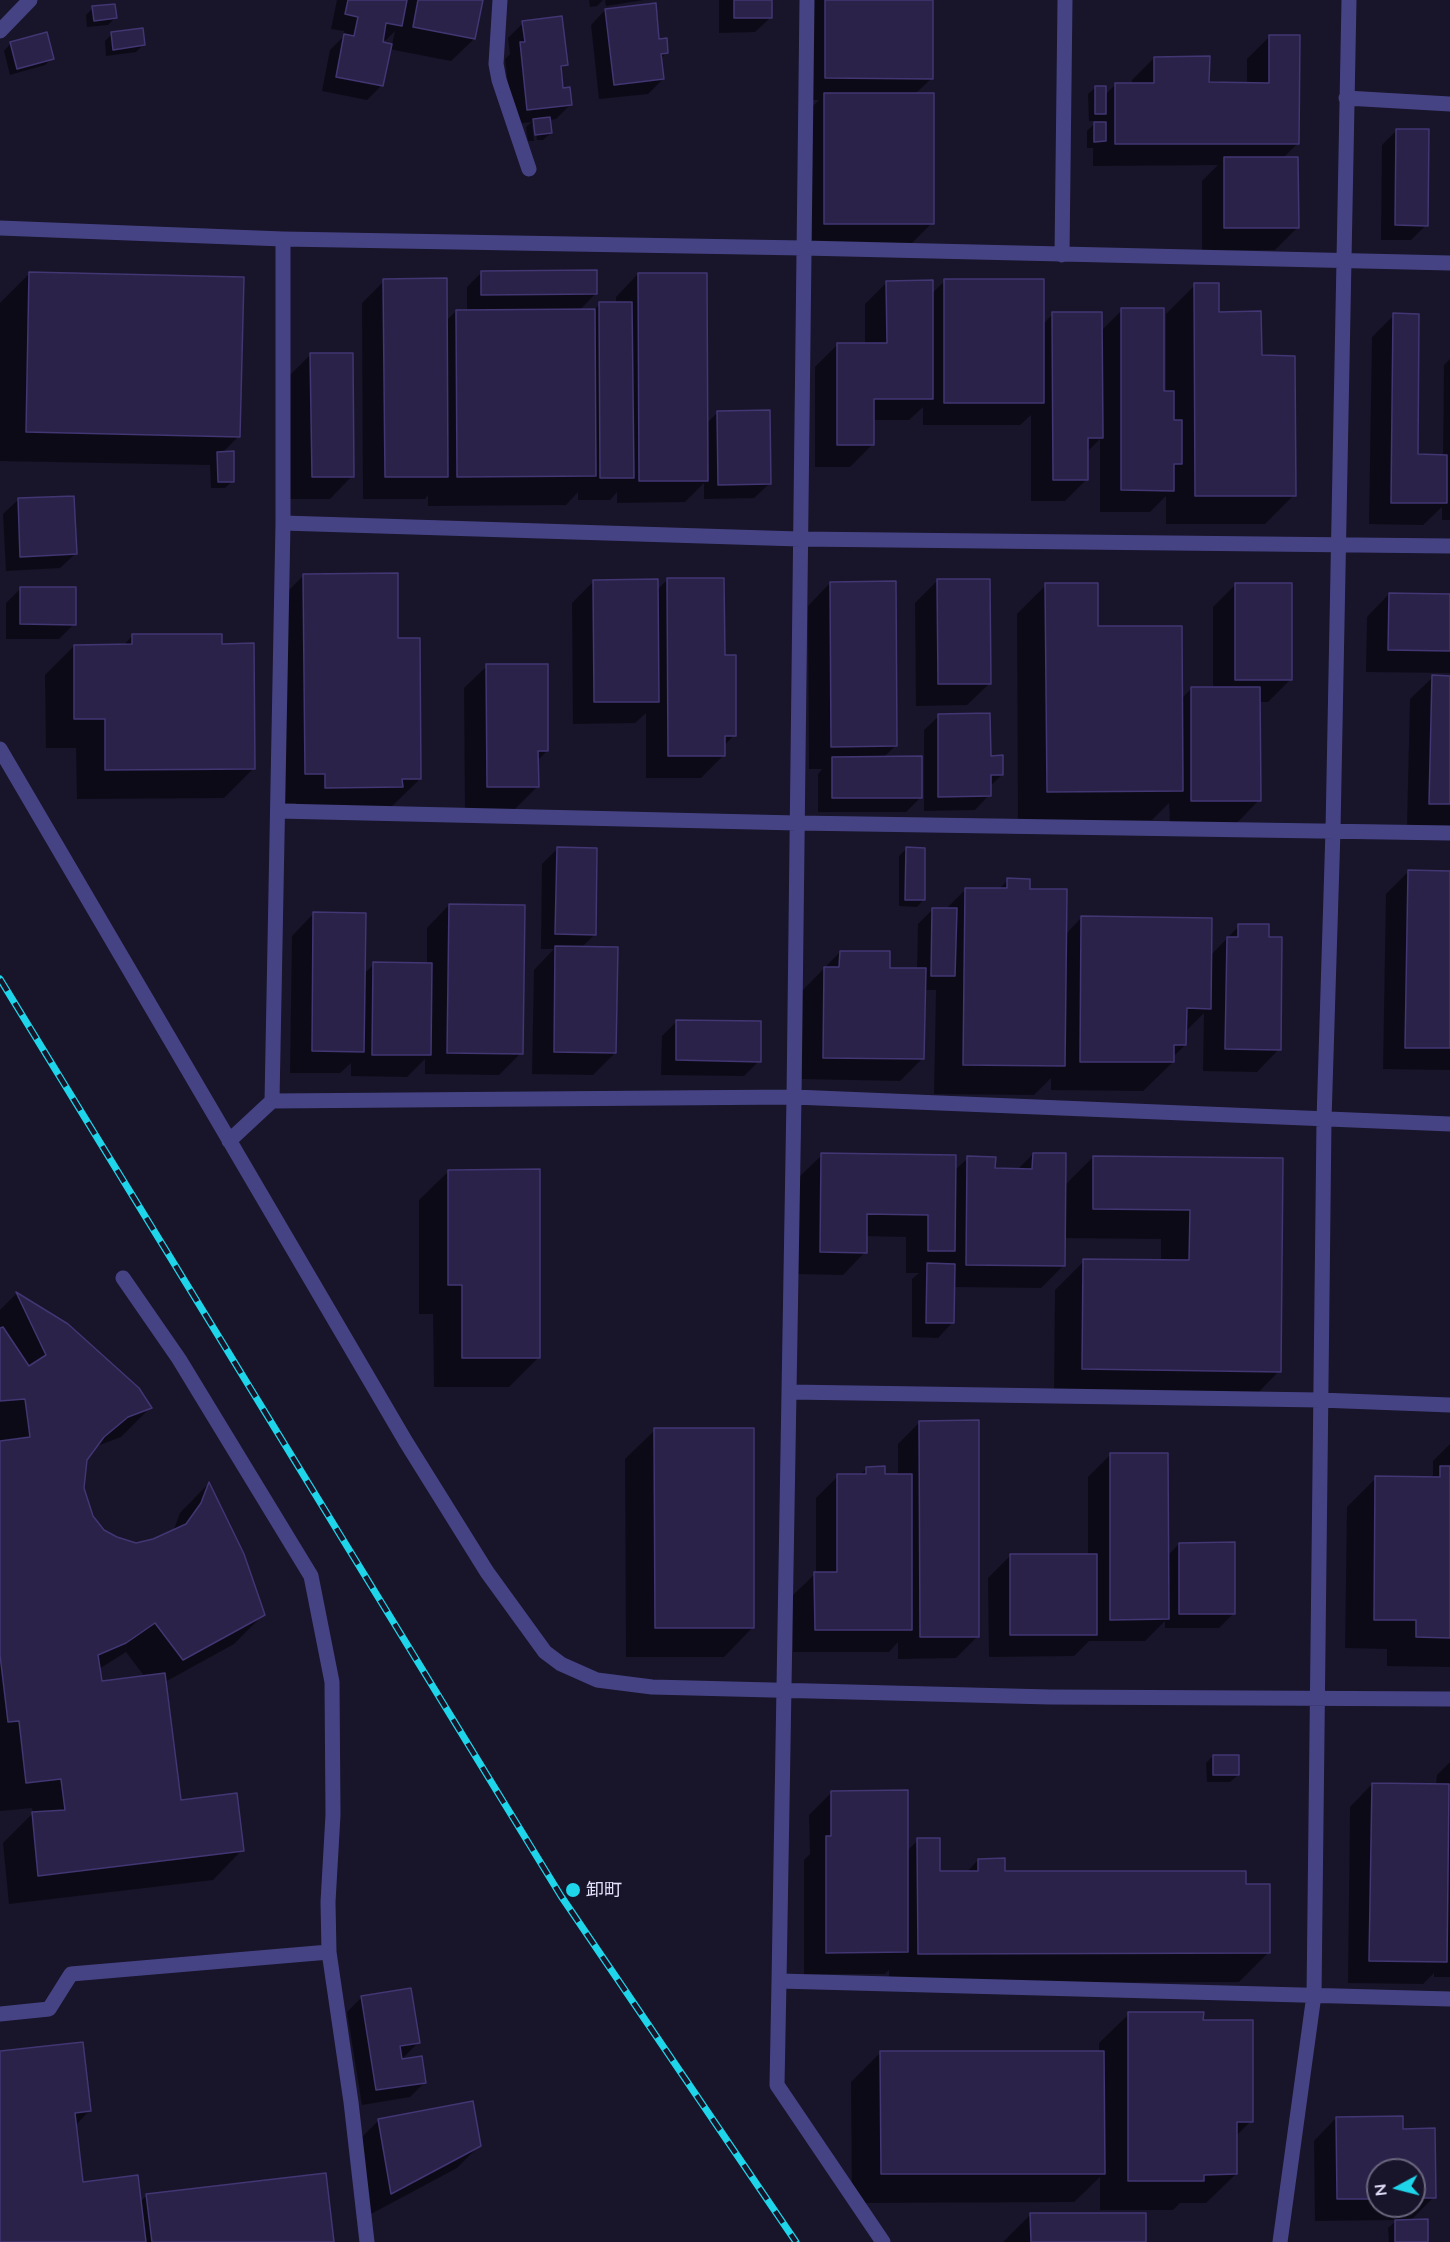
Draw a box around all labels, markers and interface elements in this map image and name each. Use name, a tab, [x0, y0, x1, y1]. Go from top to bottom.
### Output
place label: 卸町	[586, 1879, 622, 1901]
marker: 卸町	[564, 1881, 582, 1899]
north arrow	[1366, 2158, 1426, 2218]
text: N	[1369, 2183, 1390, 2197]

